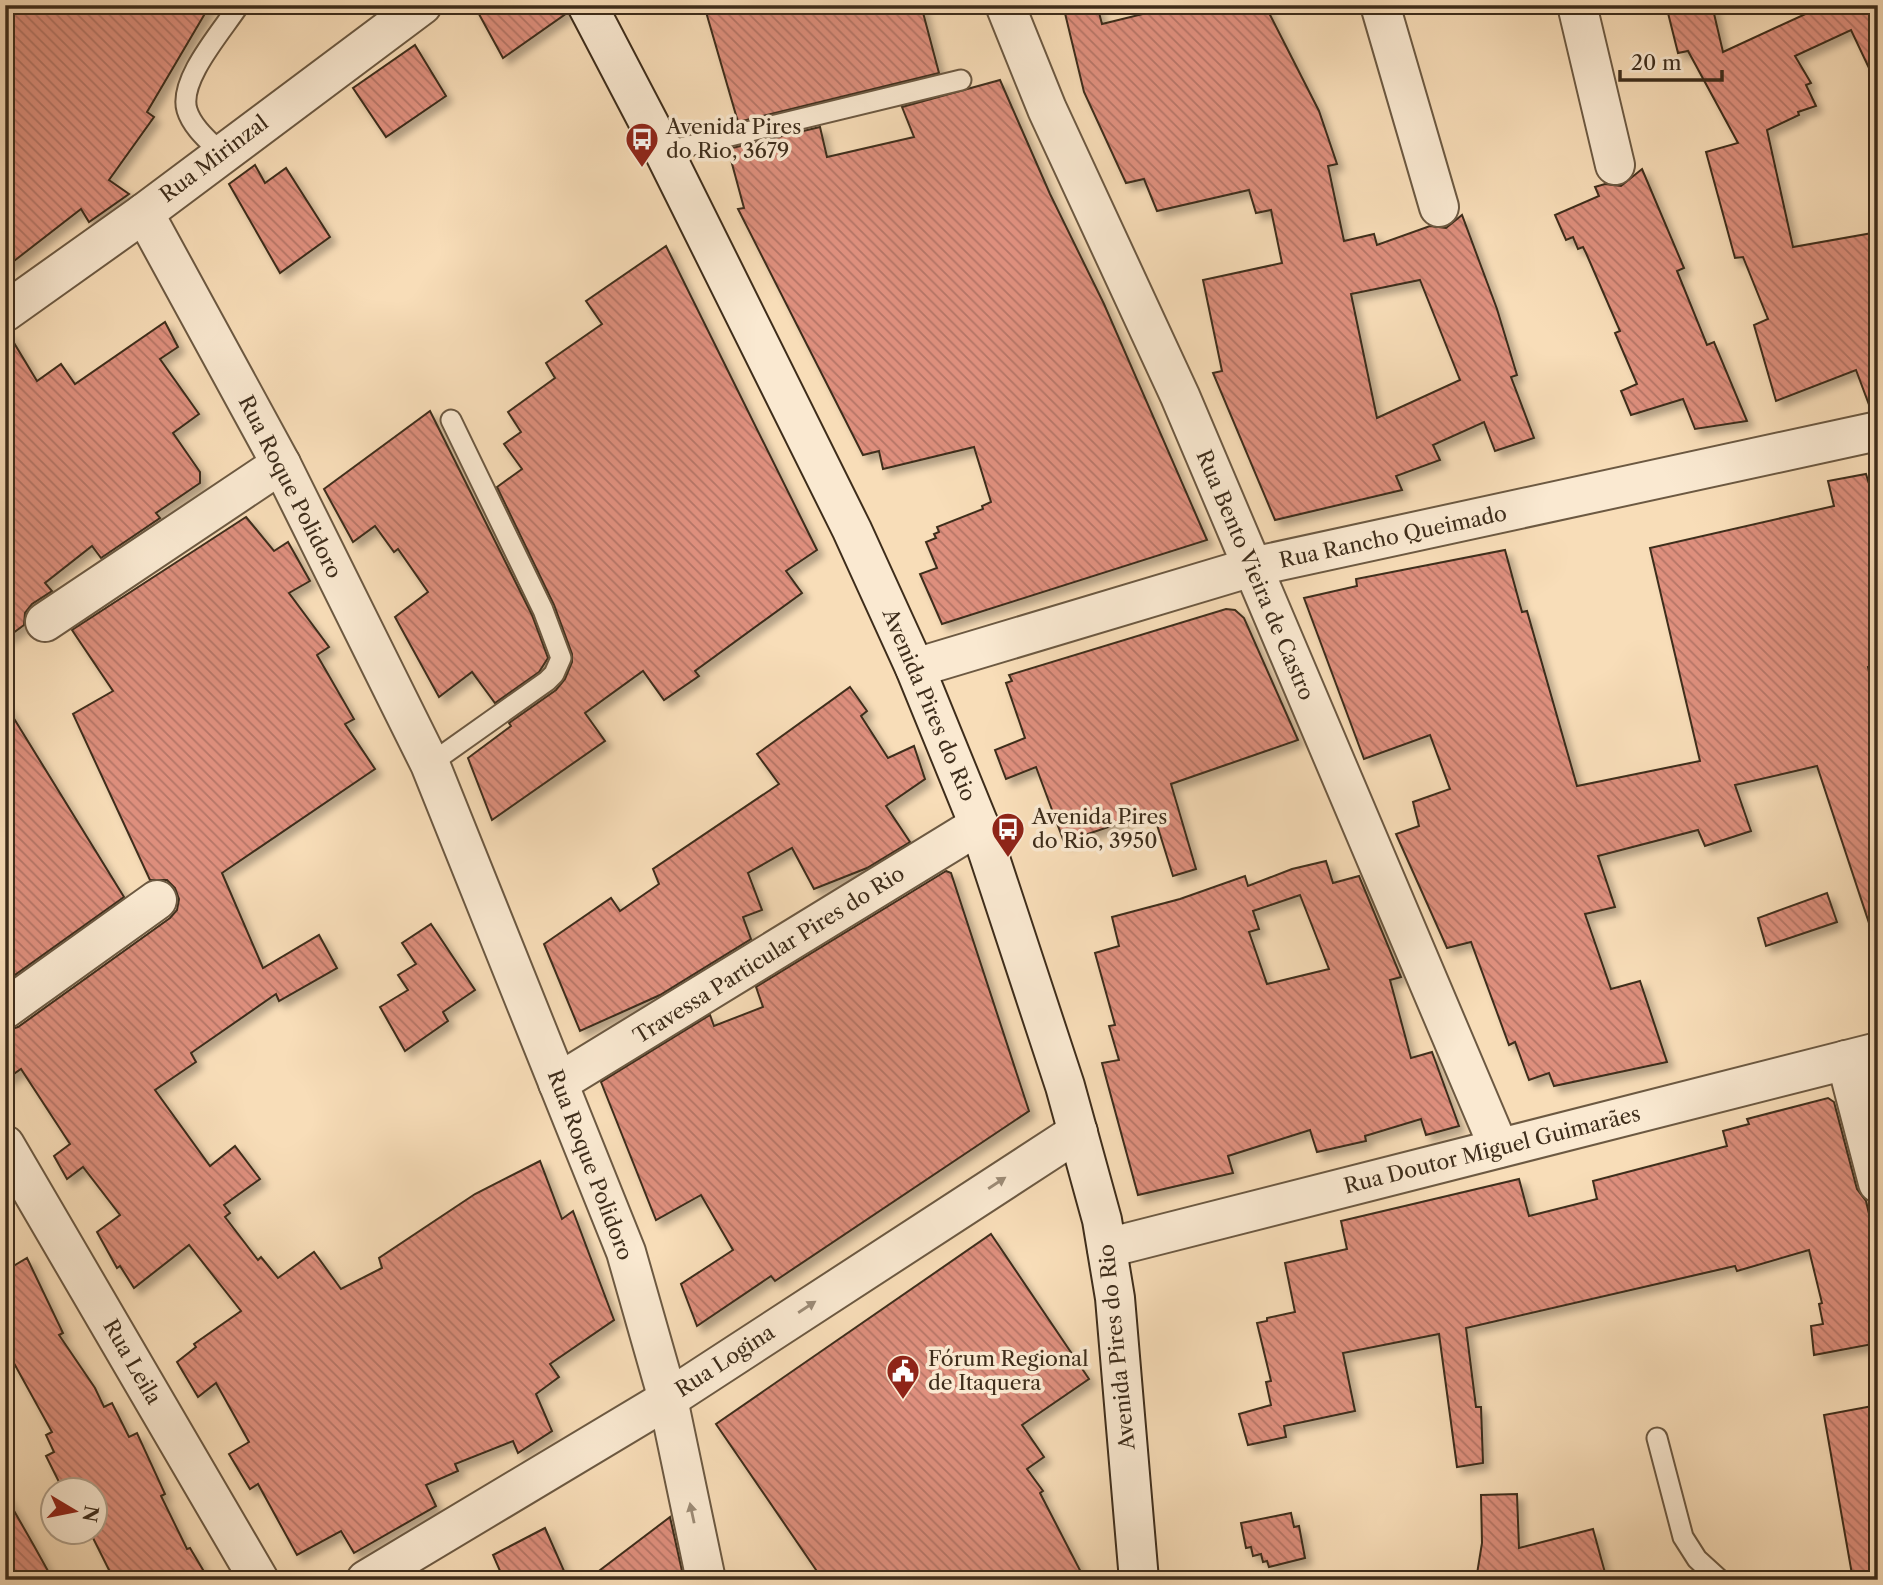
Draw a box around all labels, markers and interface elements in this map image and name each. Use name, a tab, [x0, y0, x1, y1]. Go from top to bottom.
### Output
scale bar	[1620, 38, 1722, 82]
text: 20 m	[1631, 50, 1682, 75]
street label: Rua Mirinzal	[155, 110, 273, 207]
place label: Avenida Pires do Rio, 3679	[665, 114, 801, 163]
bus stop icon: Avenida Pires do Rio, 3679	[623, 120, 661, 169]
street label: Rua Roque Polidoro	[234, 391, 347, 582]
street label: Rua Bento Vieira de Castro	[1191, 446, 1320, 704]
street label: Rua Rancho Queimado	[1277, 500, 1509, 573]
street label: Avenida Pires do Rio	[877, 604, 981, 805]
place label: Avenida Pires do Rio, 3950	[1031, 804, 1167, 853]
bus stop icon: Avenida Pires do Rio, 3950	[989, 810, 1027, 859]
street label: Travessa Particular Pires do Rio	[629, 861, 909, 1049]
street label: Rua Roque Polidoro	[543, 1066, 638, 1263]
street label: Rua Doutor Miguel Guimarães	[1341, 1101, 1643, 1198]
one-way arrow	[987, 1176, 1007, 1189]
street label: Avenida Pires do Rio	[1093, 1243, 1140, 1452]
one-way arrow	[797, 1301, 817, 1314]
street label: Rua Leila	[98, 1315, 167, 1409]
street label: Rua Logina	[671, 1319, 780, 1402]
place label: Fórum Regional de Itaquera	[928, 1346, 1088, 1395]
public building icon: Fórum Regional de Itaquera	[884, 1352, 922, 1401]
north arrow	[38, 1476, 108, 1546]
one-way arrow	[686, 1502, 697, 1524]
text: N	[77, 1504, 103, 1524]

